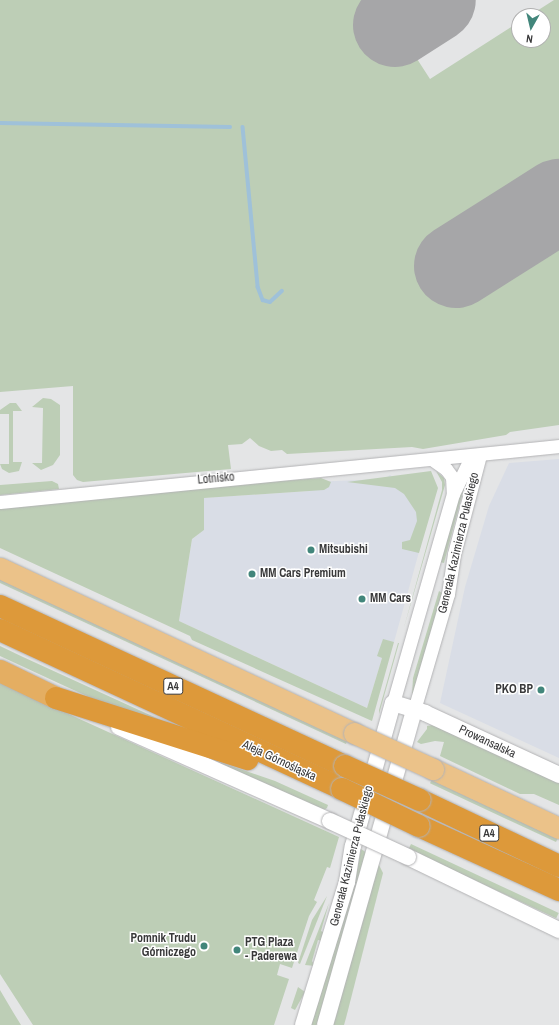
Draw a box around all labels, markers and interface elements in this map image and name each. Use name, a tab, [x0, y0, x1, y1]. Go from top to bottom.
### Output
north arrow	[511, 8, 551, 48]
text: N	[525, 32, 534, 46]
street label: Lotnisko	[197, 470, 235, 488]
street label: Generała Kazimierza Pułaskiego	[436, 471, 482, 615]
place label: Mitsubishi	[319, 543, 368, 557]
marker: Mitsubishi	[306, 545, 316, 555]
place label: MM Cars Premium	[260, 567, 346, 581]
marker: MM Cars Premium	[247, 569, 257, 579]
place label: MM Cars	[370, 592, 411, 606]
marker: MM Cars	[357, 594, 367, 604]
road number: A4	[163, 677, 183, 695]
place label: PKO BP	[495, 683, 533, 697]
marker: PKO BP	[536, 685, 546, 695]
street label: Prowansalska	[456, 723, 518, 761]
street label: Aleja Górnośląska	[240, 738, 318, 784]
street label: Generała Kazimierza Pułaskiego	[328, 784, 376, 928]
road number: A4	[479, 824, 499, 842]
place label: Pomnik Trudu Górniczego	[130, 932, 196, 960]
place label: PTG Plaza - Paderewa	[245, 936, 297, 964]
marker: Pomnik Trudu Górniczego	[199, 941, 209, 951]
marker: PTG Plaza - Paderewa	[232, 945, 242, 955]

